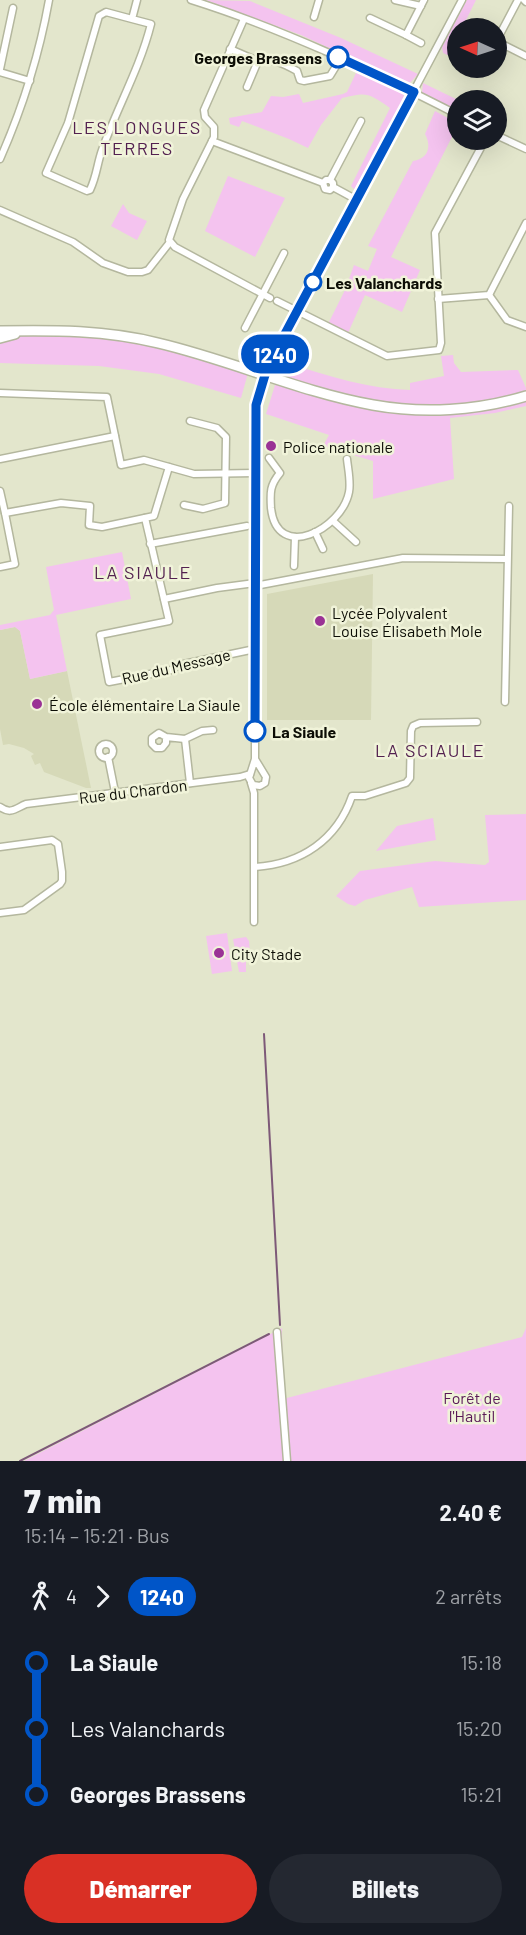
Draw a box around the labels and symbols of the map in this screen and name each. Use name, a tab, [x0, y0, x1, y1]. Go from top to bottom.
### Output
north arrow	[447, 18, 507, 78]
marker: Georges Brassens	[327, 46, 349, 68]
place label: Georges Brassens	[194, 48, 322, 67]
district label: LES LONGUES TERRES	[72, 116, 202, 159]
marker: Les Valanchards	[304, 273, 322, 291]
place label: Les Valanchards	[326, 273, 442, 292]
line badge: 1240	[233, 334, 317, 374]
place label: Police nationale	[283, 437, 393, 456]
marker: Police nationale	[264, 439, 278, 453]
district label: LA SIAULE	[94, 561, 192, 583]
place label: Lycée Polyvalent Louise Élisabeth Mole	[332, 603, 482, 640]
marker: Lycée Polyvalent Louise Élisabeth Mole	[313, 614, 327, 628]
street label: Rue du Message	[120, 644, 232, 688]
place label: École élémentaire La Siaule	[49, 695, 241, 714]
marker: École élémentaire La Siaule	[30, 697, 44, 711]
marker: La Siaule	[244, 720, 266, 742]
place label: La Siaule	[272, 722, 336, 741]
district label: LA SCIAULE	[375, 739, 485, 761]
street label: Rue du Chardon	[78, 775, 188, 807]
place label: City Stade	[231, 944, 302, 963]
marker: City Stade	[212, 946, 226, 960]
park label: Forêt de l'Hautil	[443, 1388, 501, 1425]

